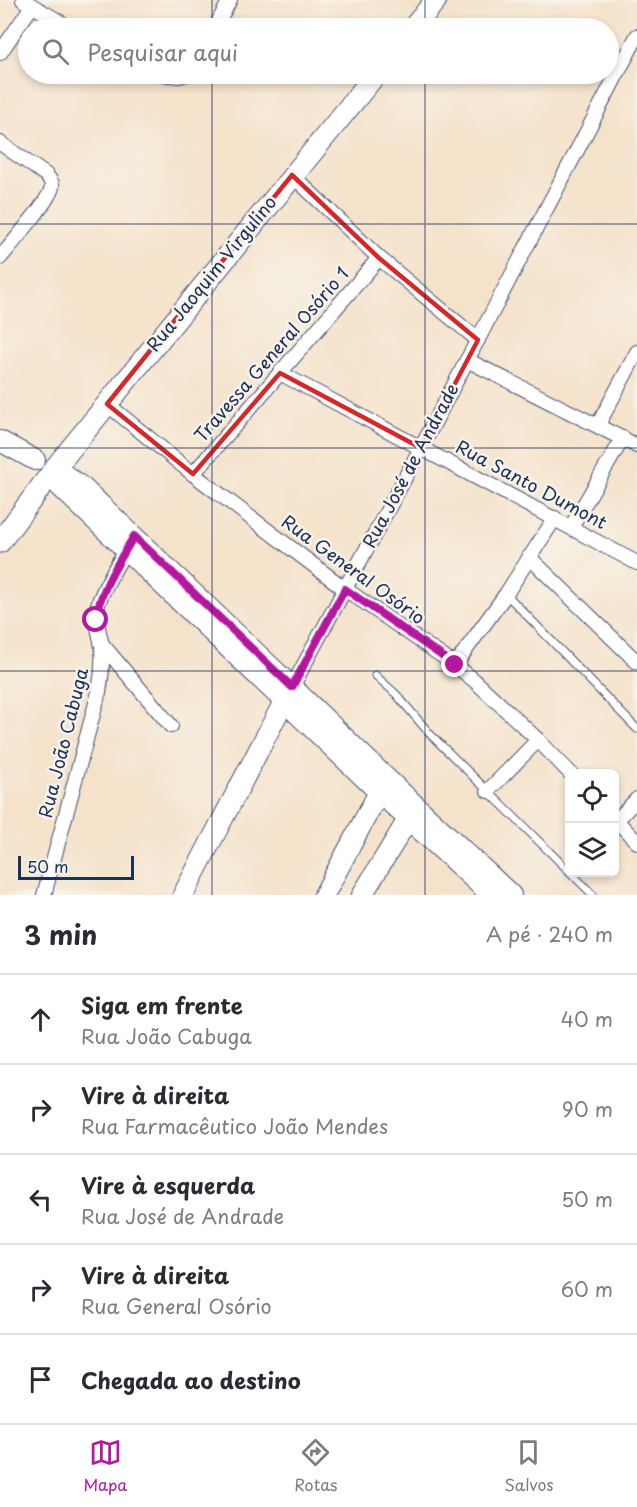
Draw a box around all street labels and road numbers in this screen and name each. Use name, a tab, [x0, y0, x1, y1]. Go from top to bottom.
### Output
street label: Rua Jaoquim Virgulino	[139, 189, 282, 357]
street label: Travessa General Osório 1	[187, 260, 355, 448]
street label: Rua José de Andrade	[355, 378, 465, 552]
street label: Rua Santo Dumont	[451, 432, 612, 535]
street label: Rua General Osório	[277, 507, 431, 630]
street label: Rua João Cabuga	[31, 664, 94, 820]

